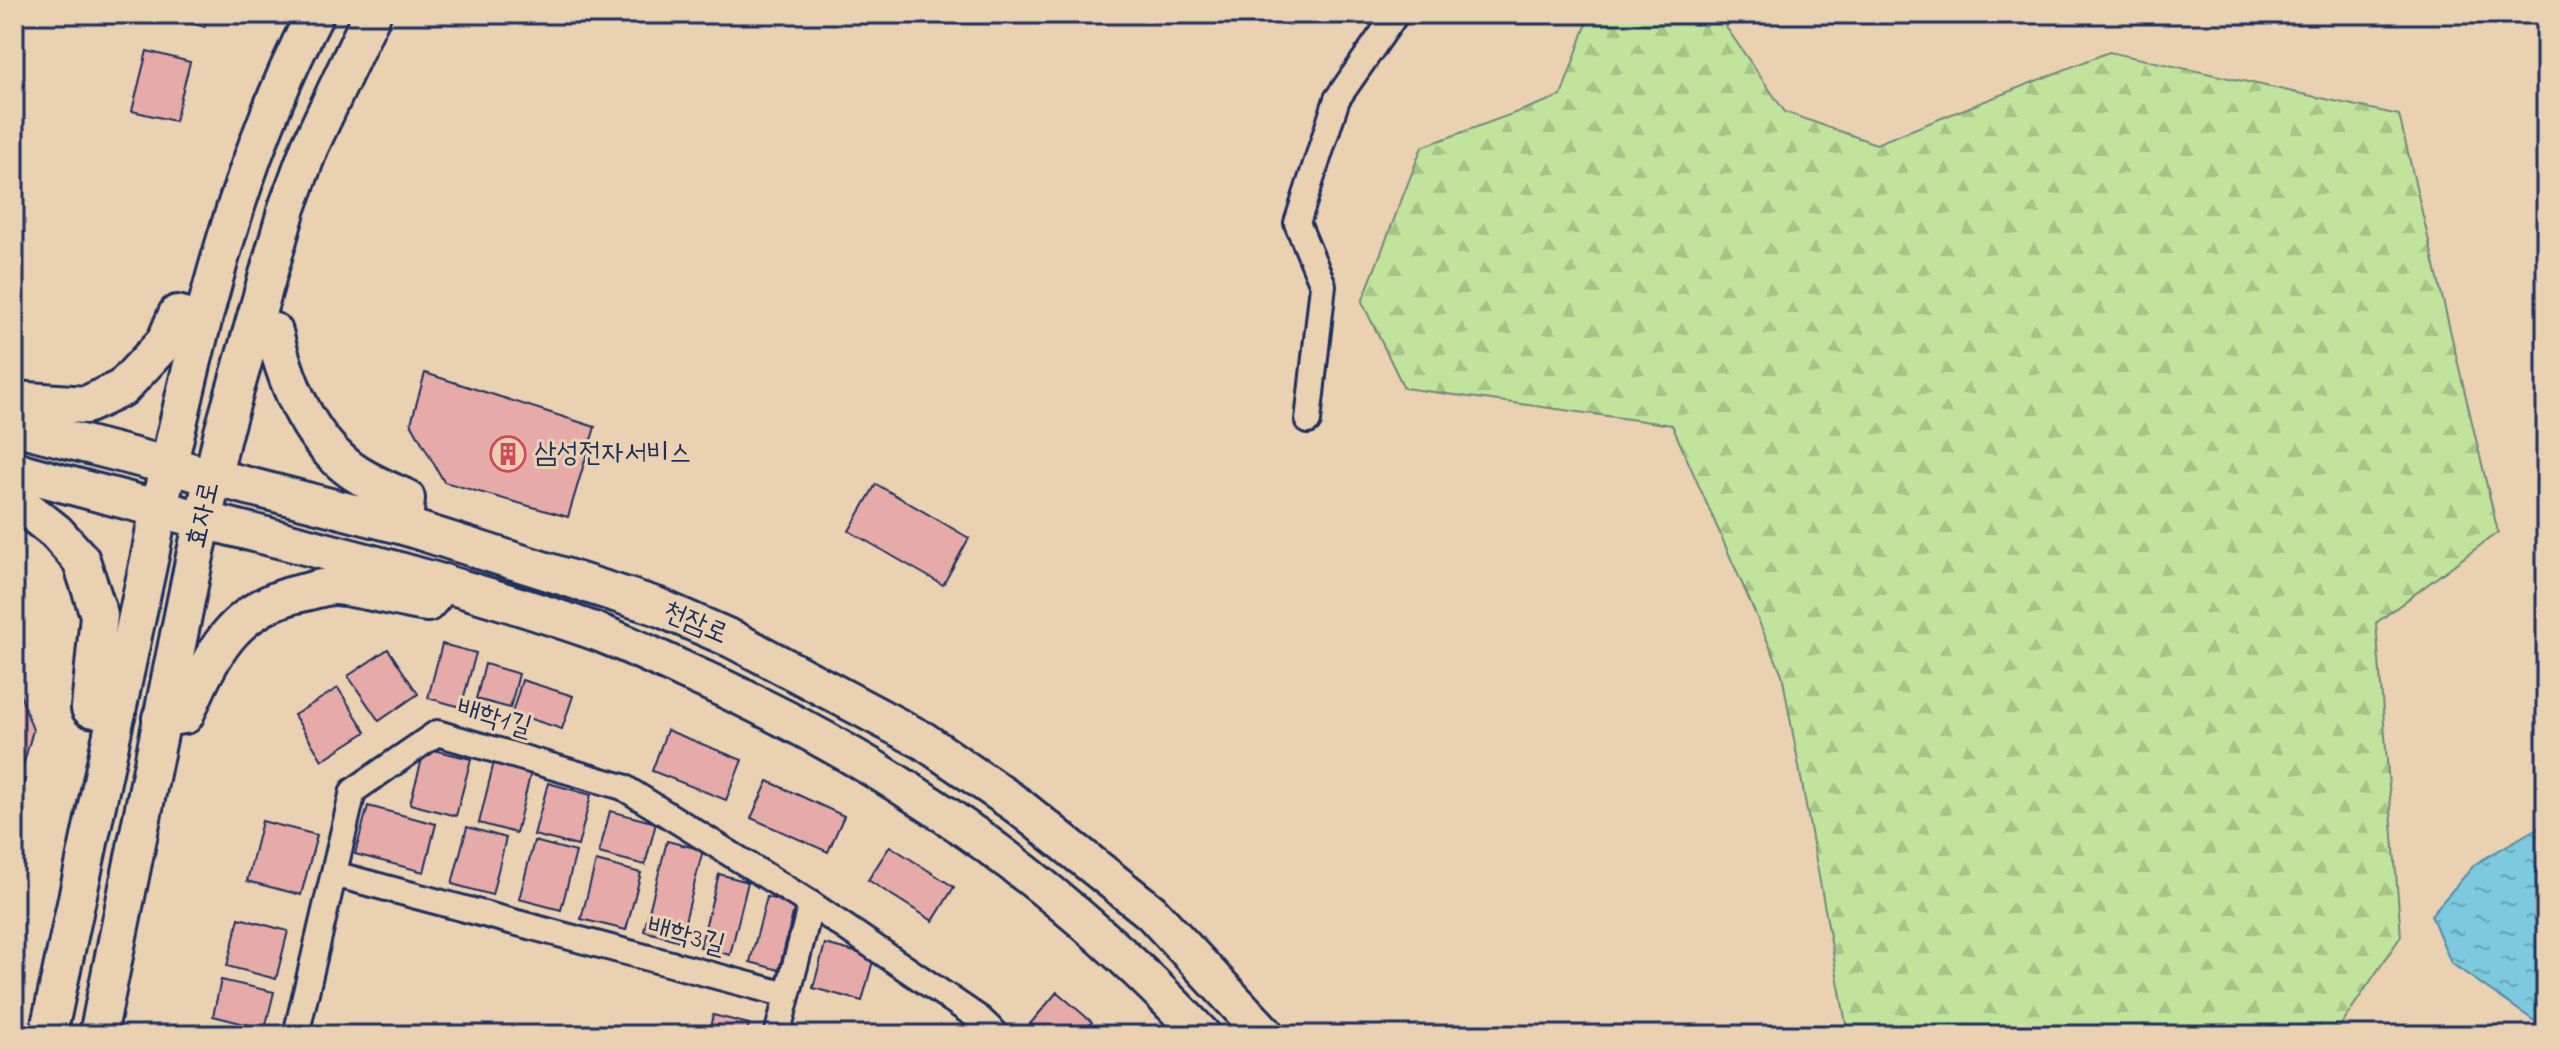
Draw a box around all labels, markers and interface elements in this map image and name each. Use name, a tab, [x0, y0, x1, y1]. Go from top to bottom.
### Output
place label: 삼성전자서비스	[534, 434, 692, 475]
building icon: 삼성전자서비스	[489, 435, 527, 473]
street label: 효자로	[176, 477, 232, 553]
street label: 천잠로	[656, 592, 734, 656]
street label: 배학1길	[452, 689, 536, 749]
street label: 배학3길	[642, 907, 730, 967]

